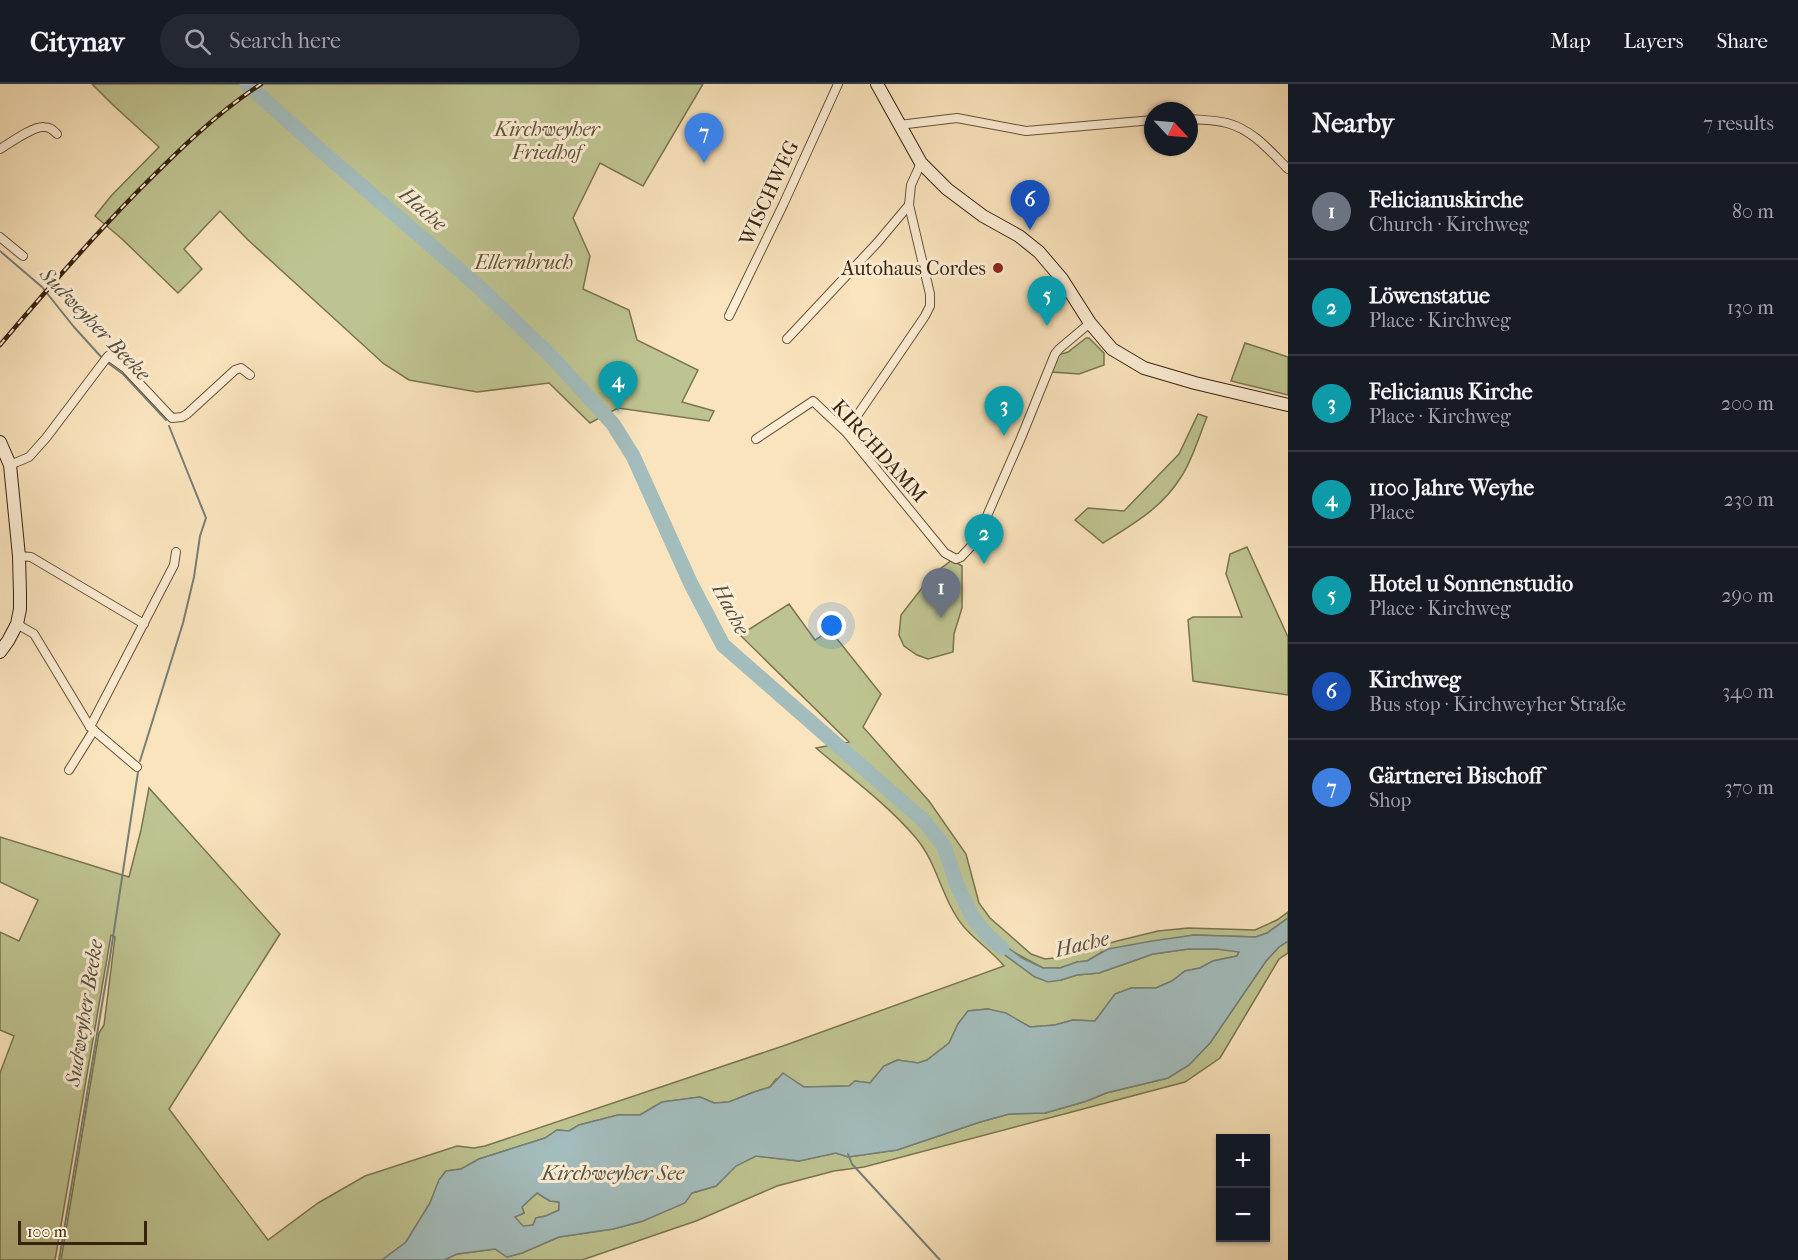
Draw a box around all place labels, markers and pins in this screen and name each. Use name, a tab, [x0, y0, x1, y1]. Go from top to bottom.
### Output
pin: 7	[684, 113, 724, 163]
pin: 6	[1010, 180, 1050, 230]
place label: Autohaus Cordes	[841, 257, 986, 280]
marker: Autohaus Cordes	[991, 261, 1005, 275]
pin: 5	[1028, 276, 1066, 326]
pin: 4	[598, 362, 638, 411]
pin: 3	[984, 386, 1024, 436]
pin: 2	[964, 514, 1004, 564]
pin: 1	[922, 568, 960, 618]

